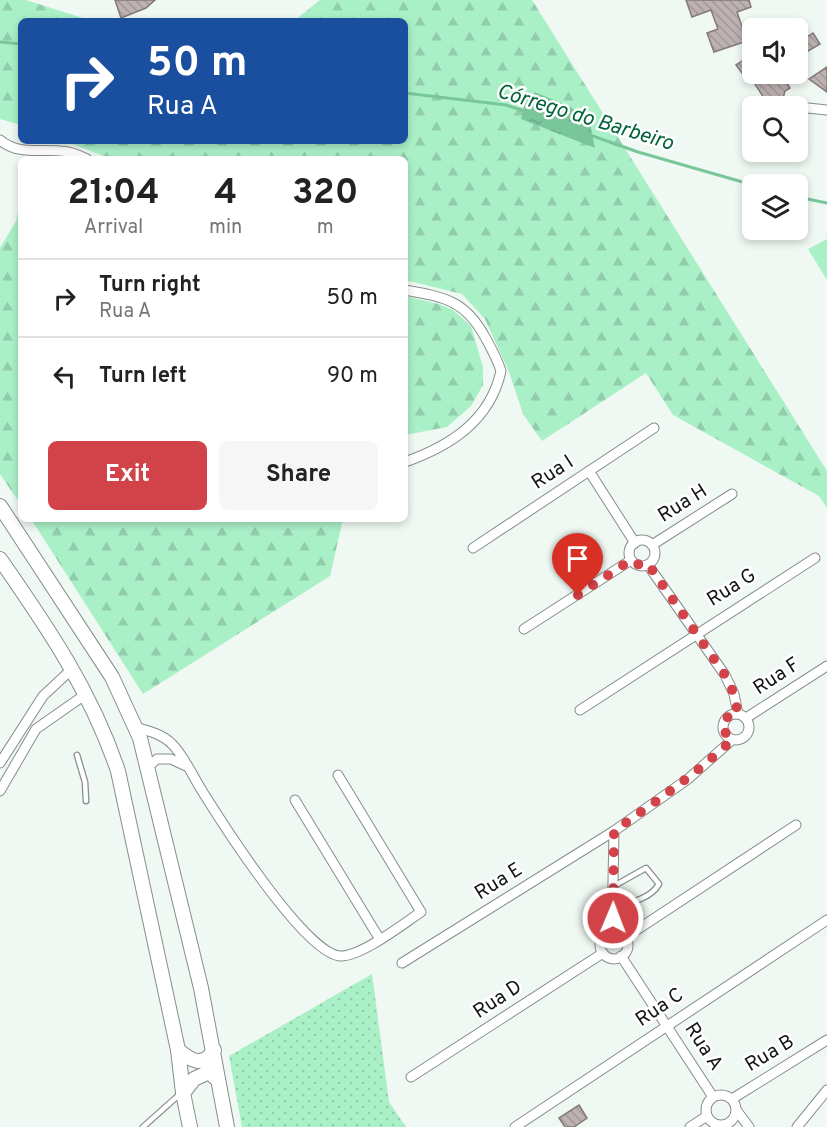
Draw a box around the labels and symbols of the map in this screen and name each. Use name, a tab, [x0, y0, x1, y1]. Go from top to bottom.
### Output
water label: Córrego do Barbeiro	[493, 78, 677, 158]
street label: Rua I	[527, 450, 579, 496]
street label: Rua H	[653, 479, 713, 529]
pin	[552, 533, 603, 595]
street label: Rua G	[702, 563, 762, 613]
street label: Rua F	[749, 652, 805, 702]
street label: Rua E	[470, 857, 528, 907]
position arrow	[581, 886, 645, 950]
street label: Rua D	[469, 975, 527, 1025]
street label: Rua C	[631, 983, 689, 1033]
street label: Rua A	[678, 1018, 728, 1076]
street label: Rua B	[741, 1029, 799, 1079]

